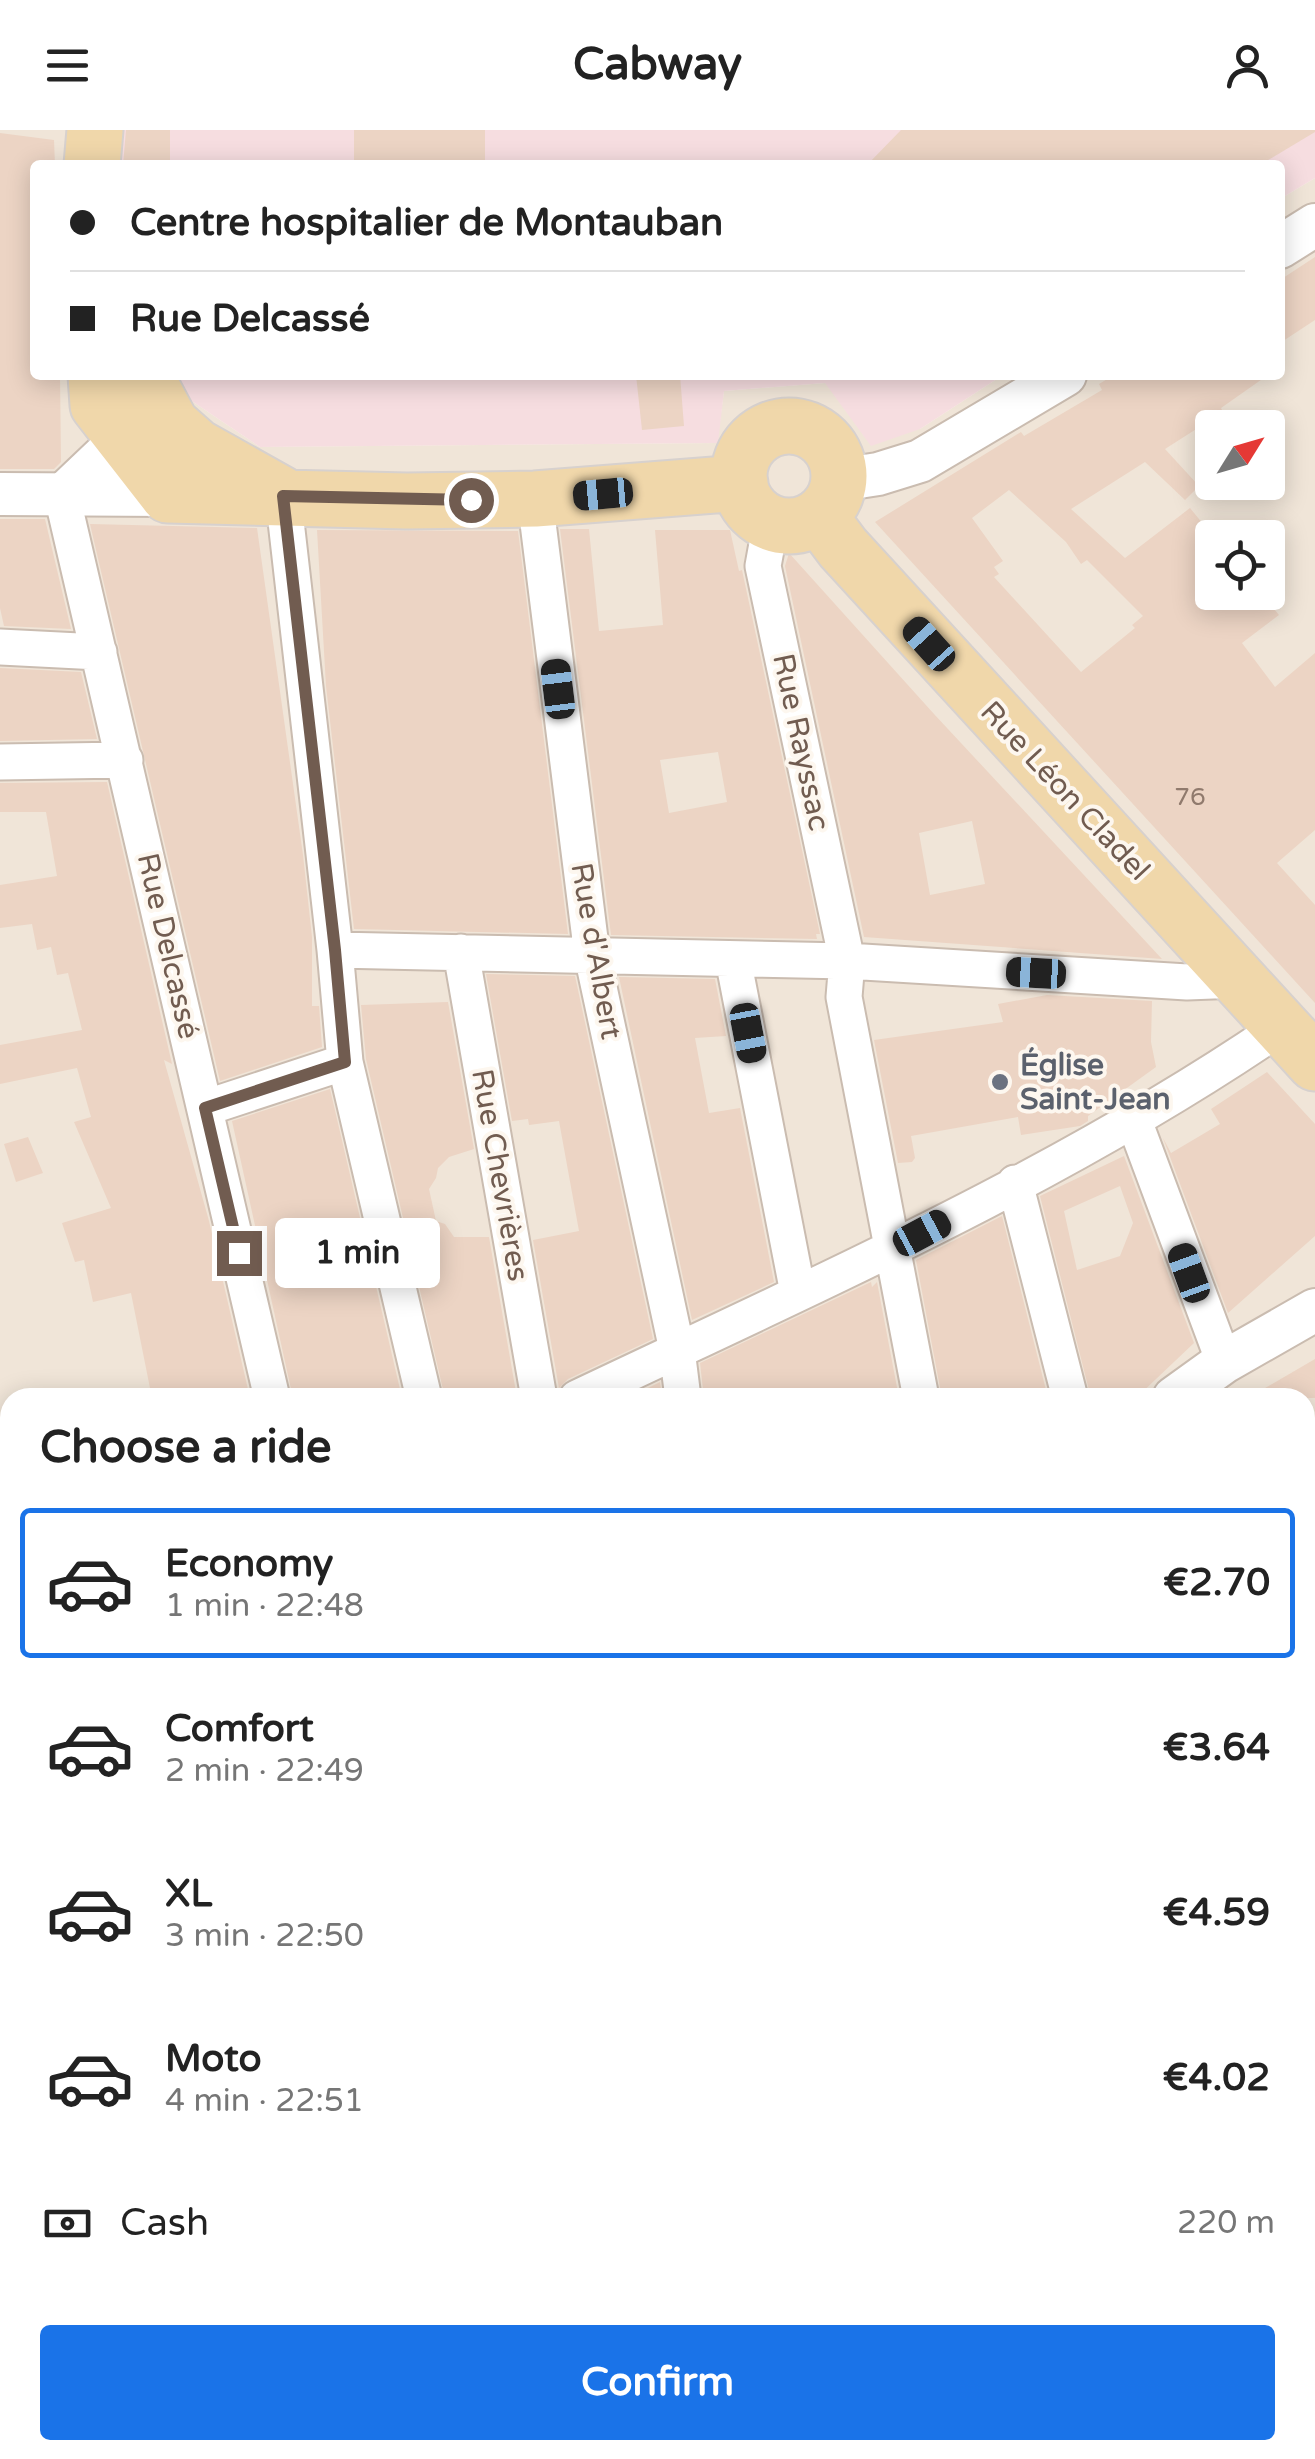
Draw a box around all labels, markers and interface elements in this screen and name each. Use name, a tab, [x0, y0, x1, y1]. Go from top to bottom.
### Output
icon: menu	[40, 38, 95, 93]
text: Cabway	[573, 38, 742, 92]
icon: person	[1220, 38, 1275, 93]
text: Centre hospitalier de Montauban	[130, 200, 723, 246]
text: Rue Delcassé	[130, 296, 370, 342]
north arrow	[1195, 410, 1285, 500]
map controls	[1195, 410, 1285, 610]
car	[572, 476, 634, 512]
route start	[449, 478, 494, 523]
button: locate	[1195, 520, 1285, 610]
car	[898, 612, 960, 676]
street label: Rue Rayssac	[764, 650, 838, 834]
car	[539, 657, 577, 721]
street label: Rue Léon Cladel	[973, 694, 1157, 888]
house number: 76	[1174, 782, 1206, 812]
street label: Rue Delcassé	[129, 850, 207, 1042]
street label: Rue d'Albert	[562, 860, 630, 1042]
car	[1005, 956, 1067, 990]
car	[728, 1001, 768, 1065]
place label: Église Saint-Jean	[1020, 1046, 1171, 1118]
street label: Rue Chevrières	[463, 1066, 537, 1284]
marker: Église Saint-Jean	[989, 1071, 1011, 1093]
car	[888, 1206, 956, 1260]
callout: 1 min	[274, 1218, 439, 1288]
route end	[217, 1231, 262, 1276]
text: 1 min	[315, 1234, 400, 1272]
car	[1165, 1240, 1213, 1306]
text: Choose a ride	[40, 1421, 331, 1475]
icon: car	[45, 1538, 135, 1628]
text: Economy	[165, 1541, 333, 1587]
text: €2.70	[1163, 1560, 1270, 1606]
text: 1 min · 22:48	[165, 1587, 364, 1625]
icon: car	[45, 1703, 135, 1793]
text: Comfort	[165, 1706, 314, 1752]
text: €3.64	[1163, 1725, 1270, 1771]
text: 2 min · 22:49	[165, 1752, 364, 1790]
icon: car	[45, 1868, 135, 1958]
text: XL	[165, 1871, 212, 1917]
text: €4.59	[1163, 1890, 1270, 1936]
text: 3 min · 22:50	[165, 1917, 364, 1955]
icon: car	[45, 2033, 135, 2123]
text: Moto	[165, 2036, 261, 2082]
text: €4.02	[1163, 2055, 1270, 2101]
text: 4 min · 22:51	[165, 2082, 364, 2120]
icon: cash	[40, 2196, 95, 2251]
text: Cash	[120, 2200, 209, 2246]
text: 220 m	[1177, 2204, 1275, 2242]
button: Confirm	[40, 2325, 1275, 2440]

